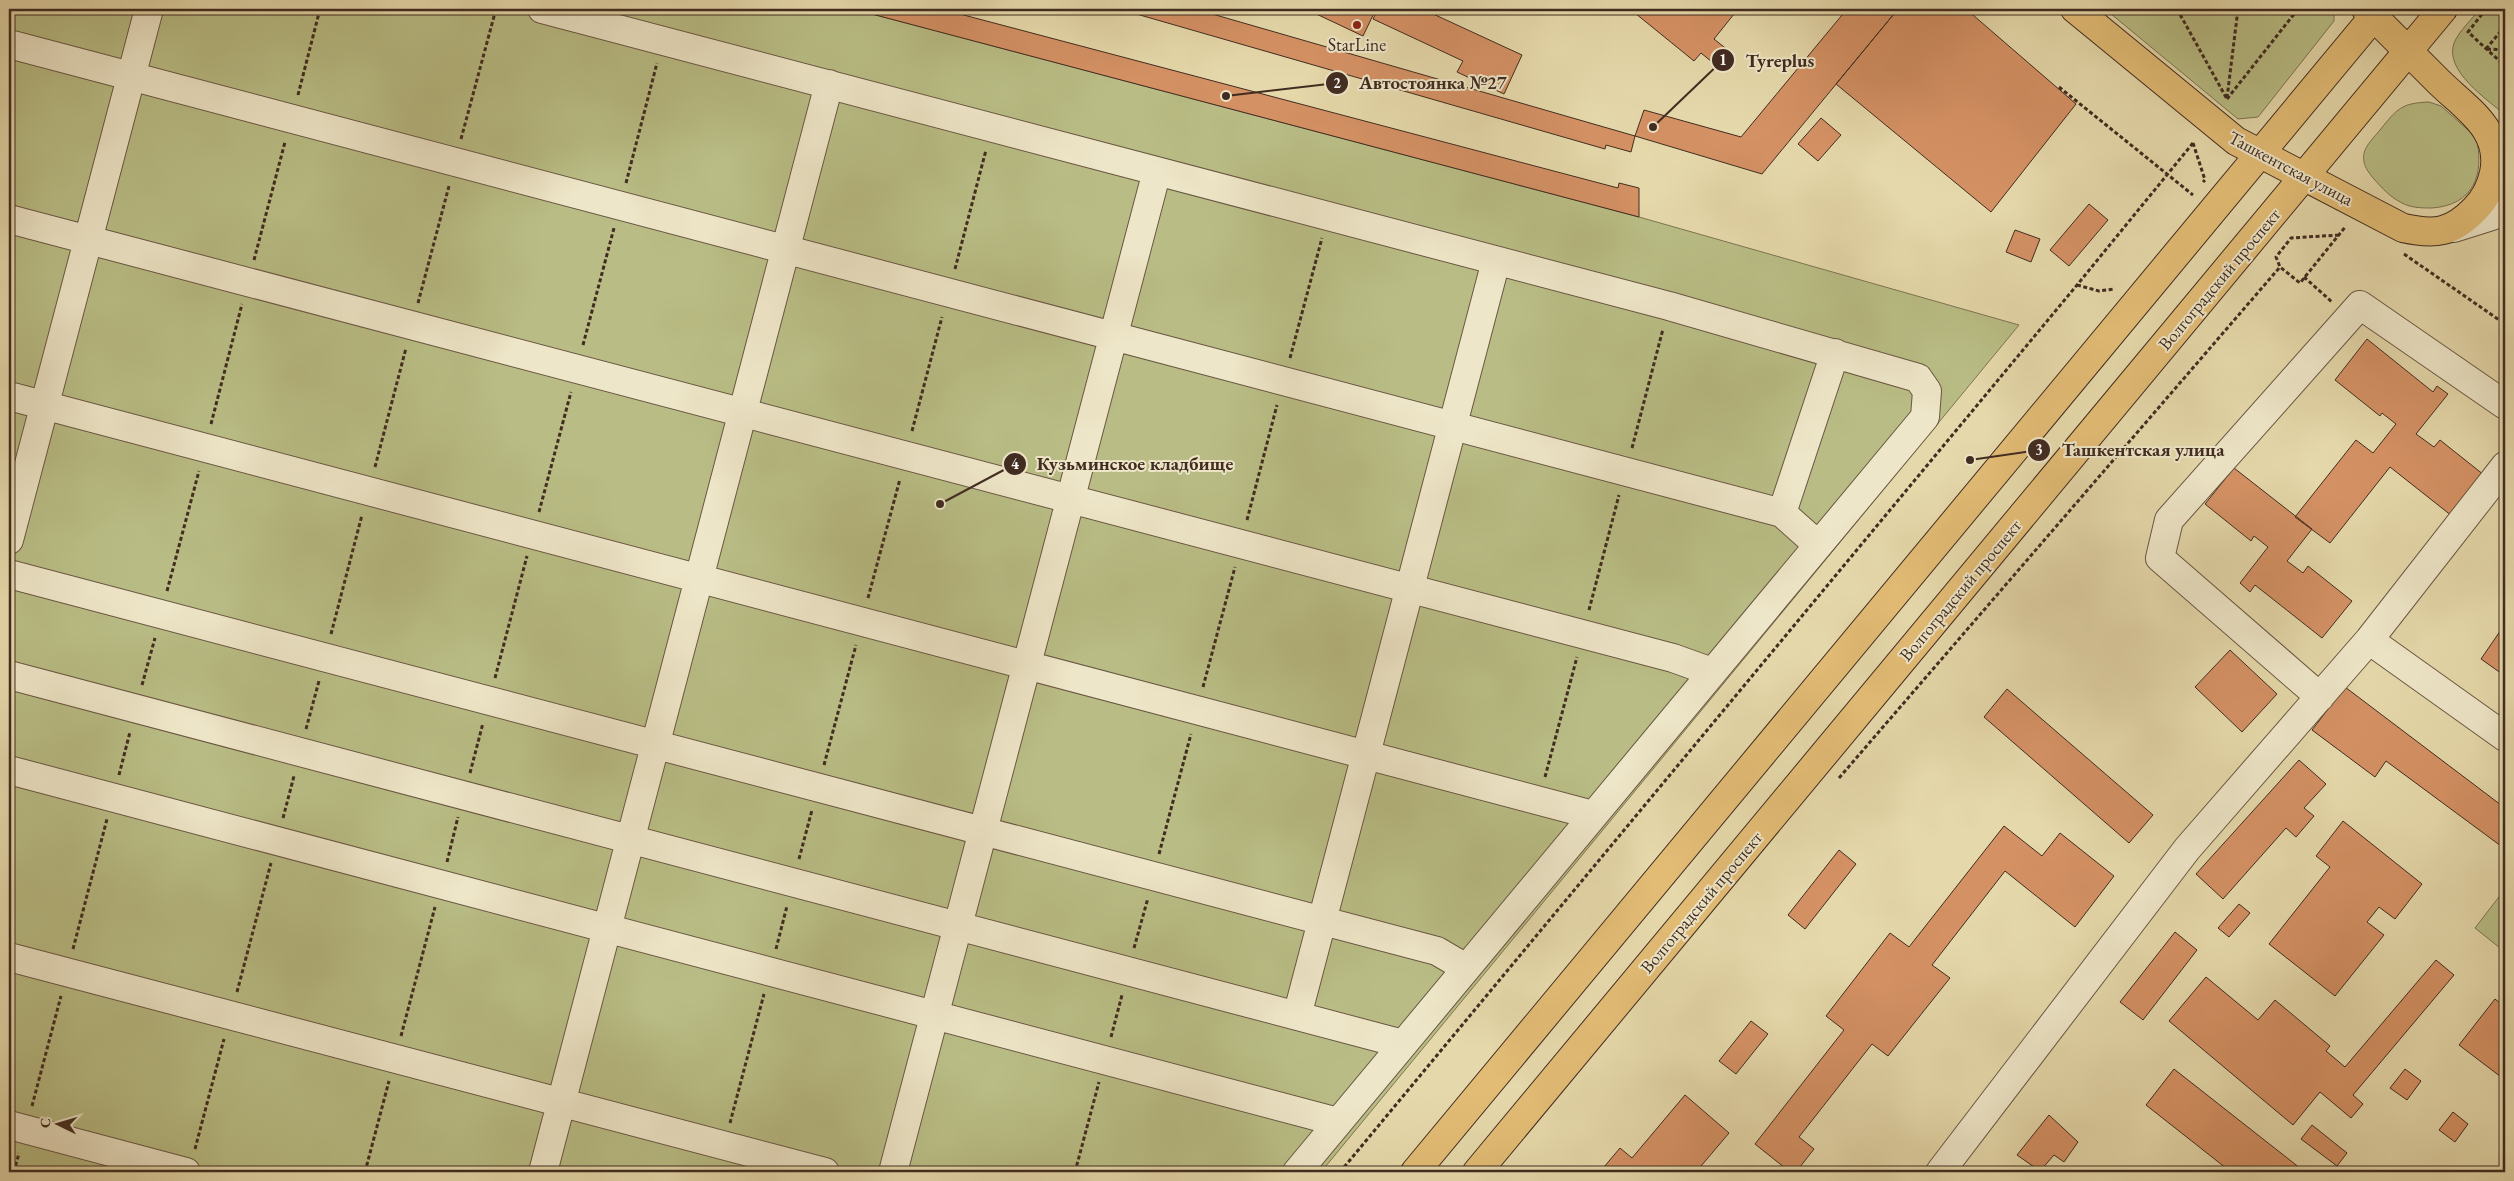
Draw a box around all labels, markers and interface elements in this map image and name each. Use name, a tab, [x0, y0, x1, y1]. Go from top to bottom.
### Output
marker: StarLine	[1351, 19, 1363, 31]
place label: StarLine	[1328, 33, 1386, 56]
callout: Tyreplus	[1710, 43, 1824, 77]
text: Tyreplus	[1746, 48, 1815, 73]
text: 1	[1719, 50, 1727, 69]
callout: Автостоянка №27	[1324, 66, 1517, 100]
text: Автостоянка №27	[1358, 70, 1508, 95]
text: 2	[1333, 73, 1341, 92]
street label: Ташкентская улица	[2225, 125, 2358, 211]
street label: Волгоградский проспект	[2153, 203, 2286, 355]
callout: Ташкентская улица	[2027, 433, 2235, 467]
text: Ташкентская улица	[2062, 437, 2225, 462]
text: 3	[2035, 440, 2043, 459]
callout: Кузьминское кладбище	[1002, 447, 1244, 481]
text: Кузьминское кладбище	[1037, 451, 1233, 476]
text: 4	[1011, 454, 1020, 473]
street label: Волгоградский проспект	[1894, 514, 2027, 666]
street label: Волгоградский проспект	[1635, 826, 1768, 978]
north arrow	[32, 1098, 82, 1148]
text: С	[36, 1117, 54, 1129]

